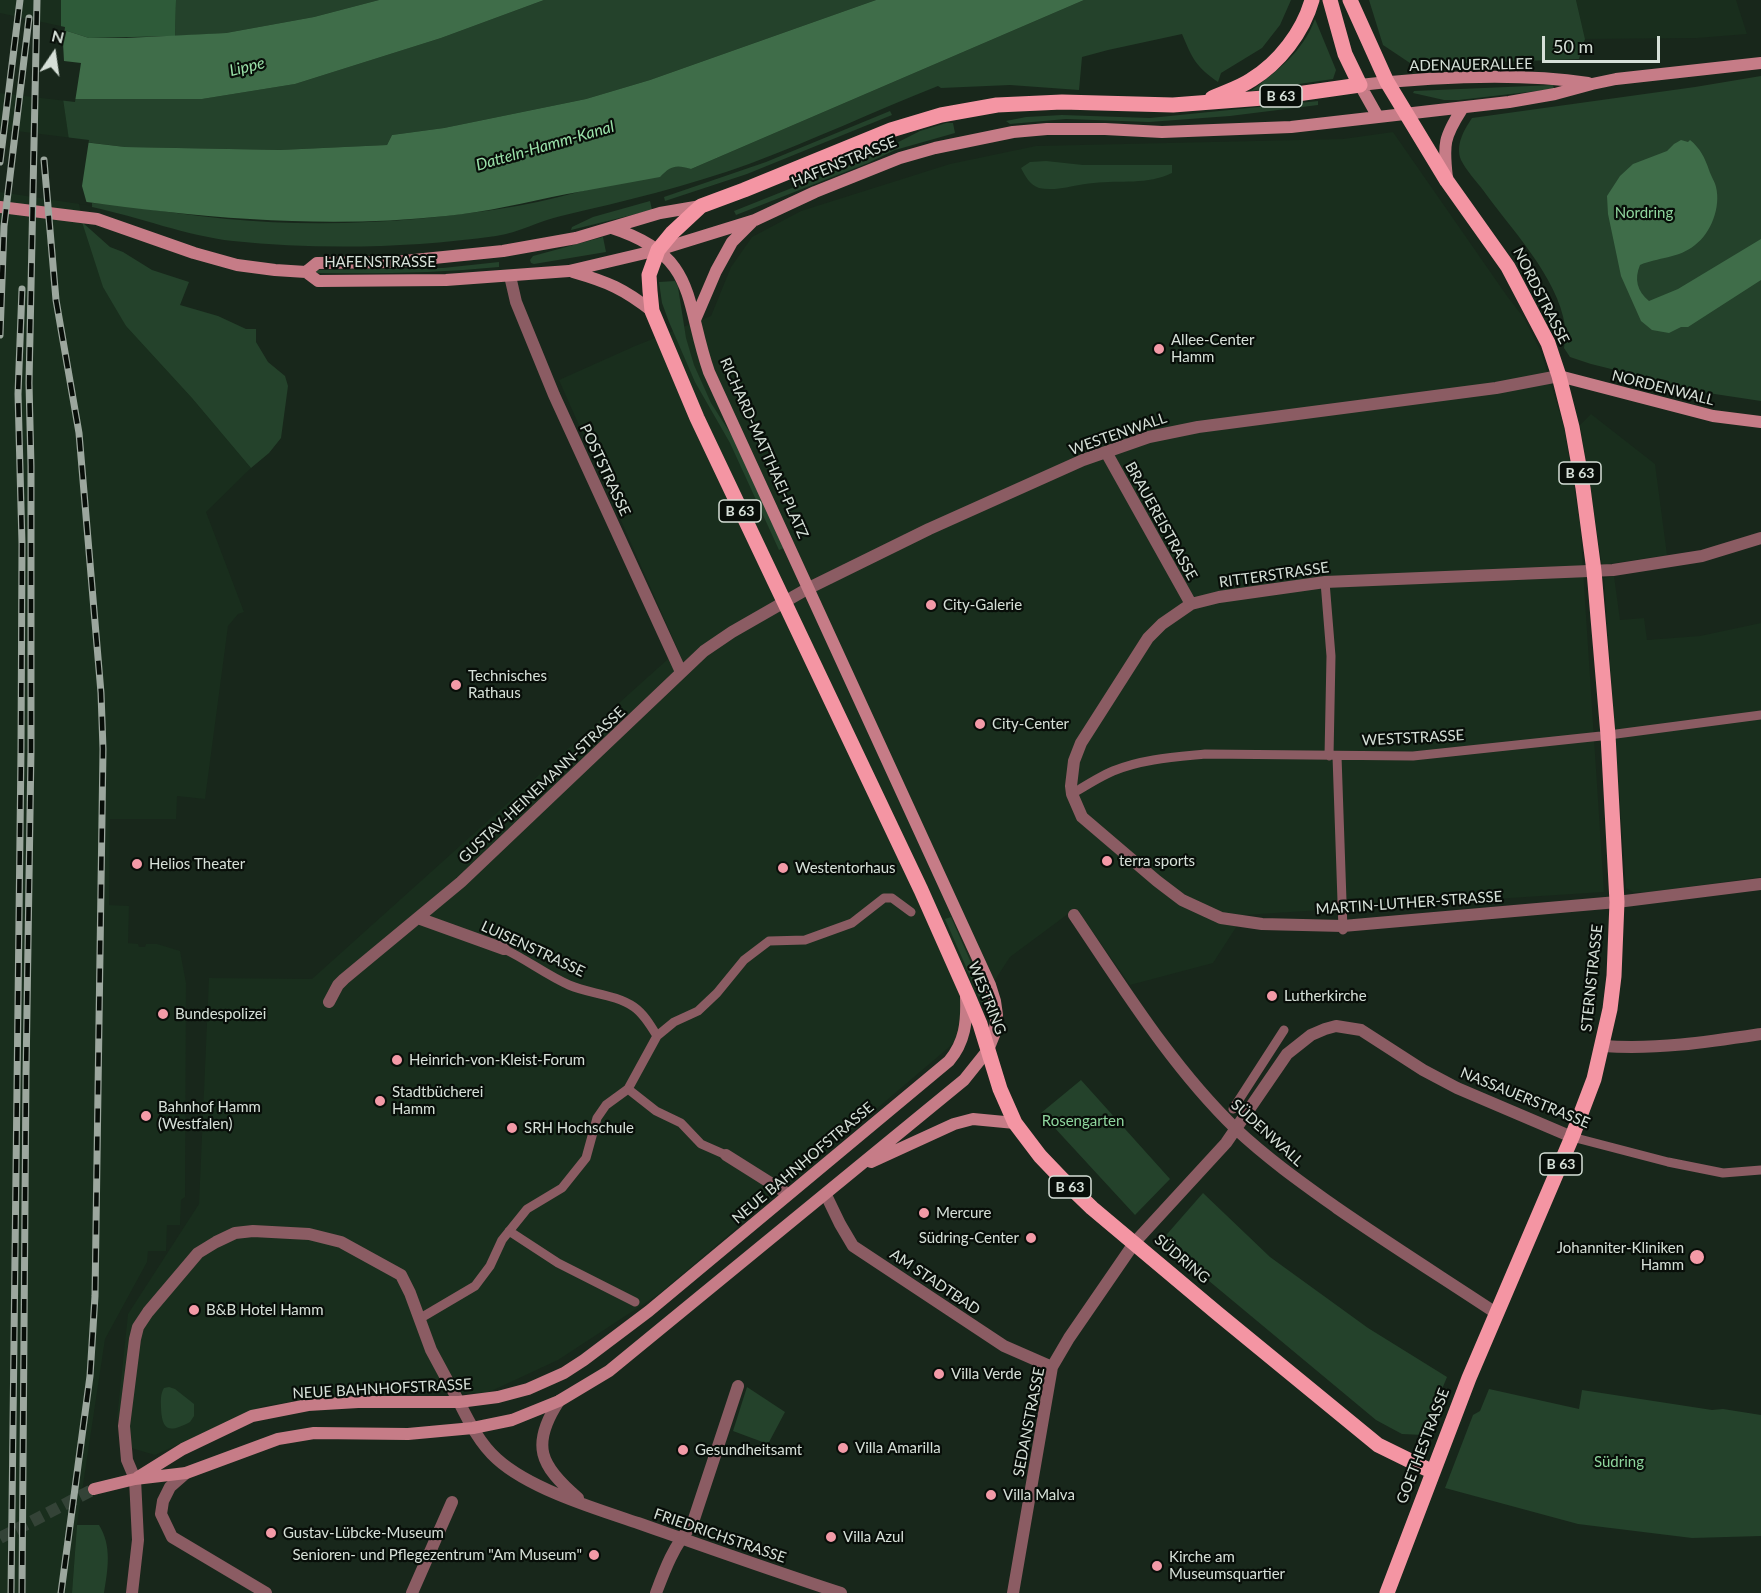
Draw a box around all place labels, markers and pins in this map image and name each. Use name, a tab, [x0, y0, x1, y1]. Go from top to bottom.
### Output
place label: Allee-Center Hamm	[1171, 331, 1254, 366]
marker: Allee-Center Hamm	[1152, 342, 1166, 356]
place label: City-Galerie	[943, 596, 1022, 614]
marker: City-Galerie	[924, 598, 938, 612]
place label: Technisches Rathaus	[468, 667, 547, 702]
marker: Technisches Rathaus	[449, 678, 463, 692]
place label: City-Center	[992, 715, 1069, 733]
marker: City-Center	[973, 717, 987, 731]
place label: terra sports	[1119, 852, 1195, 870]
marker: terra sports	[1100, 854, 1114, 868]
place label: Helios Theater	[149, 855, 245, 873]
marker: Helios Theater	[130, 857, 144, 871]
place label: Westentorhaus	[795, 859, 896, 877]
marker: Westentorhaus	[776, 861, 790, 875]
place label: Lutherkirche	[1284, 987, 1367, 1005]
marker: Lutherkirche	[1265, 989, 1279, 1003]
place label: Bundespolizei	[175, 1005, 266, 1023]
marker: Bundespolizei	[156, 1007, 170, 1021]
place label: Heinrich-von-Kleist-Forum	[409, 1051, 585, 1069]
marker: Heinrich-von-Kleist-Forum	[390, 1053, 404, 1067]
place label: Stadtbücherei Hamm	[392, 1083, 483, 1118]
marker: Stadtbücherei Hamm	[373, 1094, 387, 1108]
place label: Bahnhof Hamm (Westfalen)	[158, 1098, 261, 1133]
marker: Bahnhof Hamm (Westfalen)	[139, 1109, 153, 1123]
place label: SRH Hochschule	[524, 1119, 634, 1137]
marker: SRH Hochschule	[505, 1121, 519, 1135]
place label: Mercure	[936, 1204, 991, 1222]
marker: Mercure	[917, 1206, 931, 1220]
place label: Südring-Center	[919, 1229, 1019, 1247]
marker: Südring-Center	[1024, 1231, 1038, 1245]
place label: Johanniter-Kliniken Hamm	[1557, 1239, 1684, 1274]
marker: Johanniter-Kliniken Hamm	[1688, 1248, 1706, 1266]
place label: B&B Hotel Hamm	[206, 1301, 324, 1319]
marker: B&B Hotel Hamm	[187, 1303, 201, 1317]
place label: Villa Verde	[951, 1365, 1022, 1383]
marker: Villa Verde	[932, 1367, 946, 1381]
place label: Villa Amarilla	[855, 1439, 941, 1457]
place label: Gesundheitsamt	[695, 1441, 802, 1459]
marker: Villa Amarilla	[836, 1441, 850, 1455]
marker: Gesundheitsamt	[676, 1443, 690, 1457]
place label: Villa Malva	[1003, 1486, 1075, 1504]
marker: Villa Malva	[984, 1488, 998, 1502]
place label: Gustav-Lübcke-Museum	[283, 1524, 444, 1542]
marker: Gustav-Lübcke-Museum	[264, 1526, 278, 1540]
place label: Villa Azul	[843, 1528, 904, 1546]
marker: Villa Azul	[824, 1530, 838, 1544]
place label: Senioren- und Pflegezentrum "Am Museum"	[292, 1546, 582, 1564]
marker: Senioren- und Pflegezentrum "Am Museum"	[587, 1548, 601, 1562]
place label: Kirche am Museumsquartier	[1169, 1548, 1285, 1583]
marker: Kirche am Museumsquartier	[1150, 1559, 1164, 1573]

